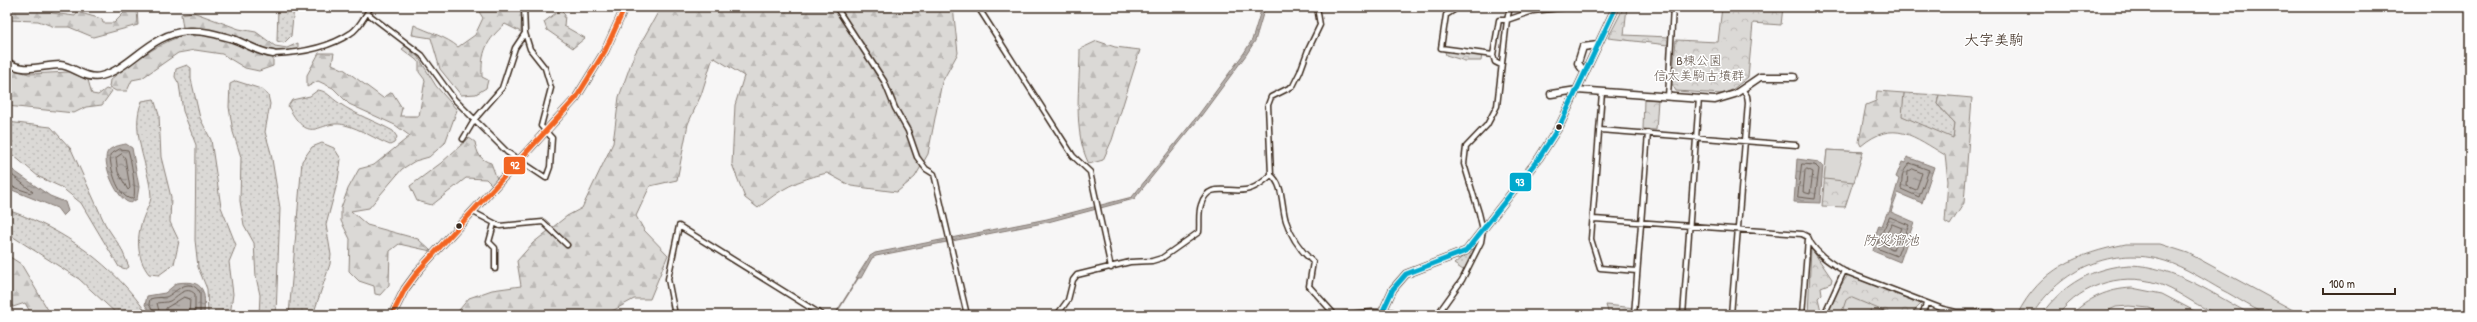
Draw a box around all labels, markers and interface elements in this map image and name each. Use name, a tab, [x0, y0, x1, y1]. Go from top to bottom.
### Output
district label: 大字美駒	[1964, 29, 2024, 50]
park label: B棟公園 信太美駒古墳群	[1653, 51, 1745, 84]
unlabelled marker	[1554, 122, 1564, 132]
line badge: 92	[503, 156, 526, 175]
text: 92	[510, 158, 520, 172]
line badge: 93	[1509, 172, 1532, 192]
text: 93	[1516, 175, 1525, 189]
unlabelled marker	[454, 221, 464, 231]
water label: 防災溜池	[1863, 230, 1920, 249]
scale bar	[2323, 270, 2395, 296]
text: 100 m	[2329, 275, 2355, 292]

